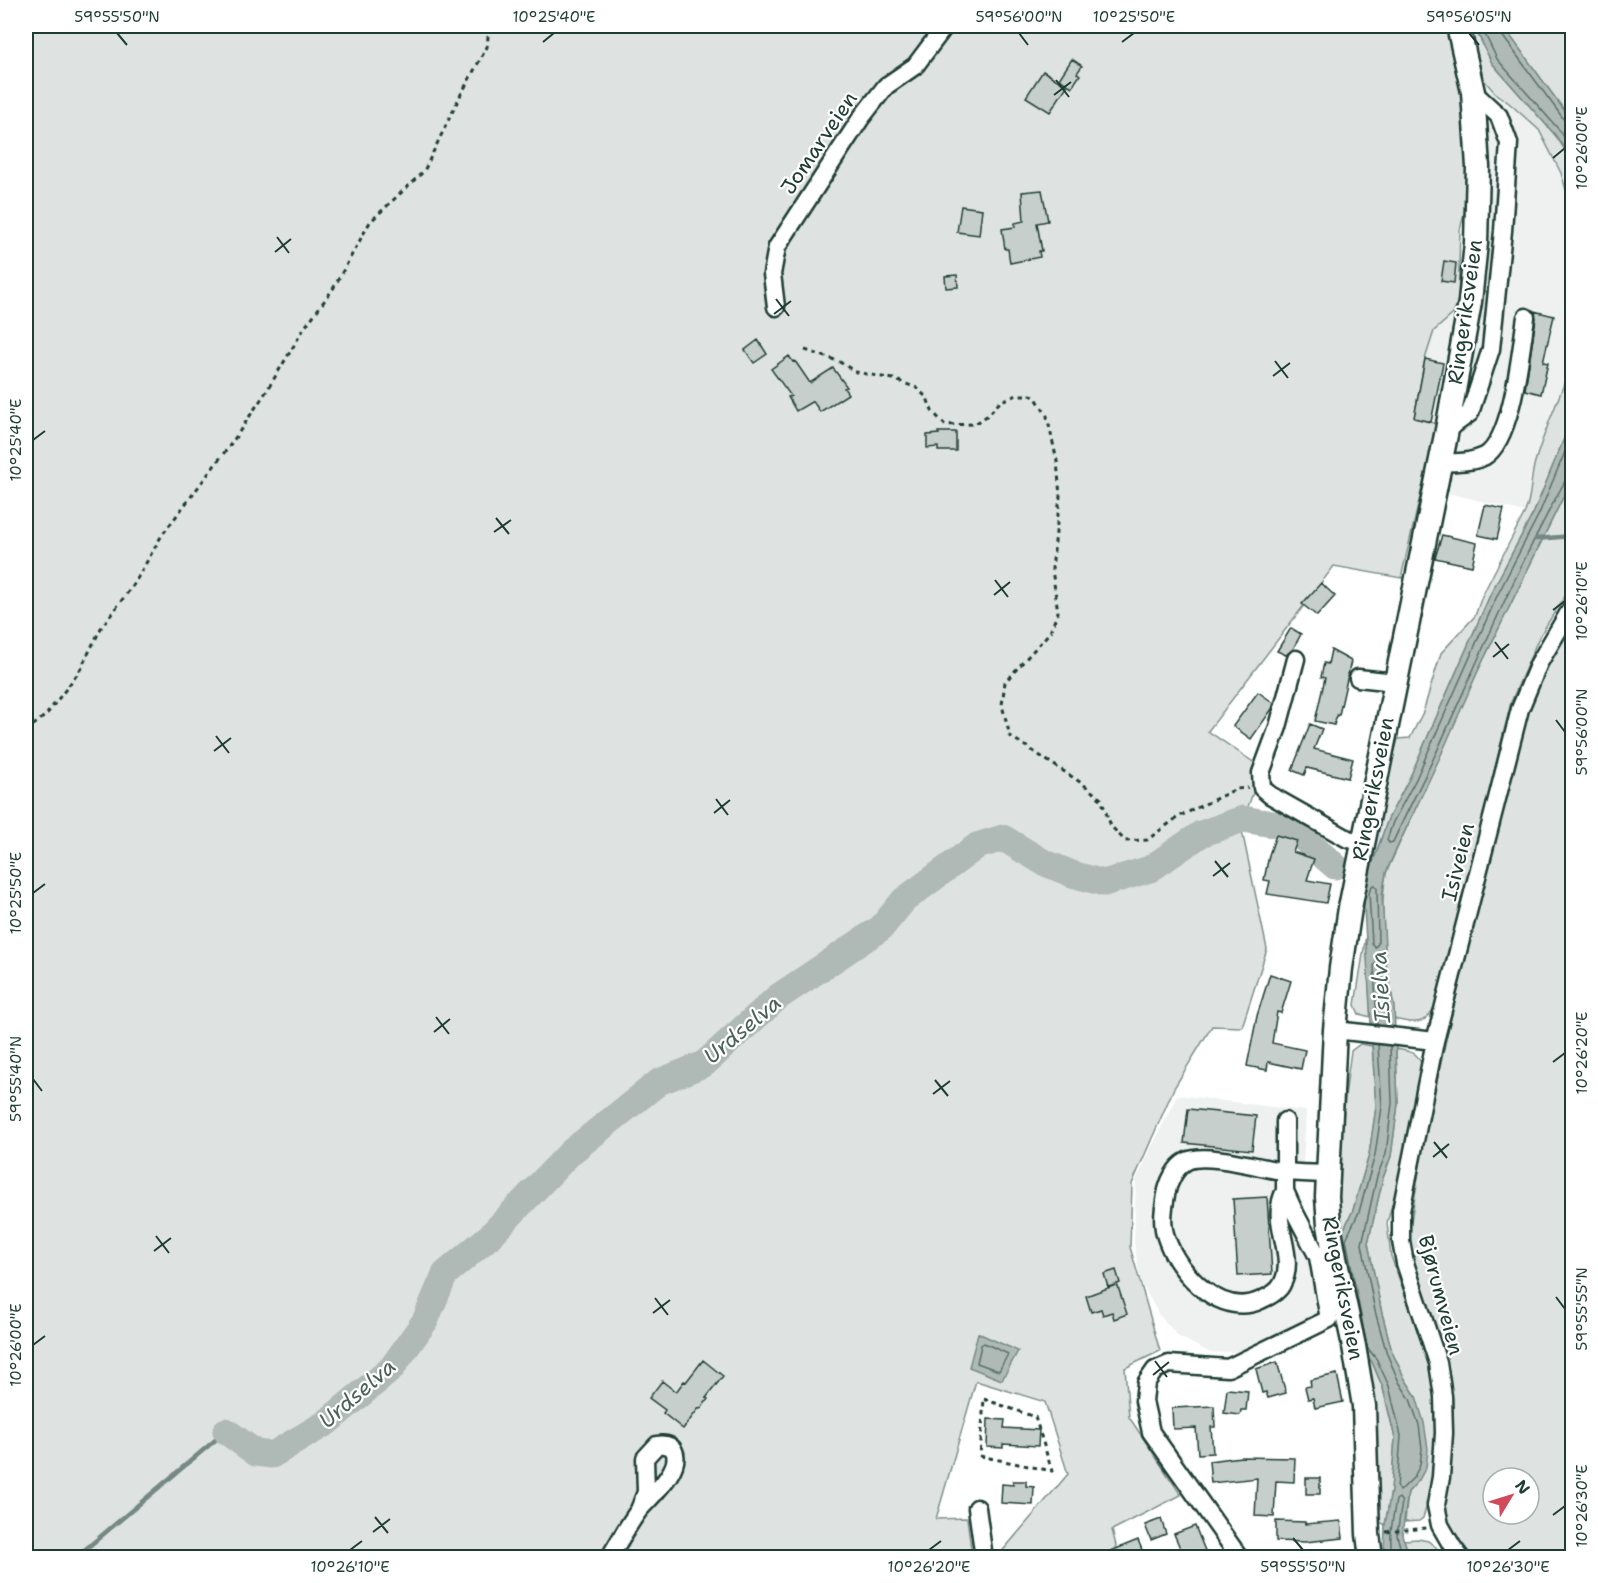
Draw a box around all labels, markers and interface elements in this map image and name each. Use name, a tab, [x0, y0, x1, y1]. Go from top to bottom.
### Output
text: 59°55'50"N	[74, 7, 160, 27]
text: 10°25'40"E	[512, 7, 596, 27]
text: 59°56'00"N	[975, 7, 1063, 27]
text: 10°25'50"E	[1093, 7, 1175, 27]
text: 59°56'05"N	[1426, 7, 1512, 27]
street label: Jomarveien	[774, 86, 864, 200]
text: 10°26'00"E	[1572, 106, 1592, 190]
street label: Ringeriksveien	[1441, 238, 1489, 386]
text: 10°25'40"E	[6, 398, 26, 482]
text: 10°26'10"E	[1572, 561, 1592, 641]
text: 59°56'00"N	[1572, 688, 1592, 776]
street label: Ringeriksveien	[1345, 714, 1401, 863]
street label: Isiveien	[1435, 820, 1481, 904]
text: 10°25'50"E	[6, 852, 26, 934]
water label: Isielva	[1364, 950, 1397, 1025]
water label: Urdselva	[697, 988, 787, 1070]
text: 10°26'20"E	[1572, 1012, 1592, 1094]
text: 59°55'40"N	[6, 1036, 26, 1122]
street label: Ringeriksveien	[1315, 1214, 1371, 1363]
street label: Bjørumveien	[1412, 1232, 1471, 1358]
text: 59°55'55"N	[1572, 1267, 1592, 1351]
text: 10°26'00"E	[6, 1303, 26, 1387]
water label: Urdselva	[313, 1352, 402, 1435]
text: 10°26'30"E	[1572, 1464, 1592, 1548]
north arrow	[1481, 1466, 1541, 1526]
text: N	[1510, 1476, 1535, 1499]
text: 10°26'10"E	[310, 1557, 390, 1577]
text: 10°26'20"E	[888, 1557, 970, 1577]
text: 59°55'50"N	[1260, 1557, 1346, 1577]
text: 10°26'30"E	[1466, 1557, 1550, 1577]

